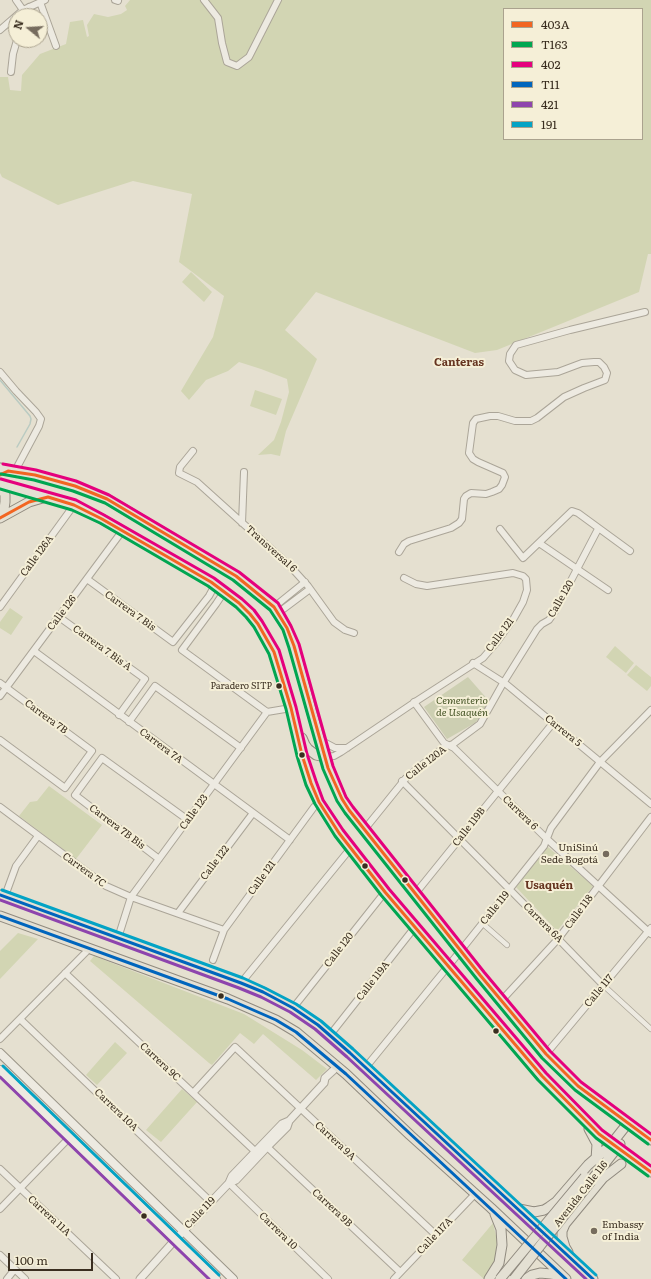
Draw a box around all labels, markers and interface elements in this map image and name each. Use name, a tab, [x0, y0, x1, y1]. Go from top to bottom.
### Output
north arrow	[8, 8, 48, 48]
legend	[503, 8, 643, 140]
text: 403A	[541, 15, 570, 33]
text: N	[9, 18, 27, 31]
text: T163	[541, 35, 568, 53]
text: 402	[541, 55, 561, 73]
text: T11	[541, 75, 560, 93]
text: 421	[541, 95, 559, 113]
text: 191	[541, 115, 557, 133]
district label: Canteras	[434, 356, 484, 370]
street label: Transversal 6	[243, 523, 299, 575]
street label: Calle 126A	[18, 533, 56, 579]
street label: Calle 120	[546, 578, 576, 620]
street label: Carrera 7 Bis	[102, 588, 158, 634]
street label: Calle 126	[45, 593, 79, 633]
street label: Calle 121	[483, 616, 517, 654]
street label: Carrera 7 Bis A	[70, 623, 134, 673]
place label: Paradero SITP	[210, 681, 272, 691]
marker: Paradero SITP	[274, 681, 284, 691]
park label: Cementerio de Usaquén	[436, 695, 488, 718]
street label: Carrera 7B	[22, 697, 70, 737]
street label: Carrera 5	[542, 713, 584, 749]
street label: Carrera 7A	[137, 726, 185, 766]
street label: Calle 120A	[403, 743, 449, 783]
unlabelled marker	[297, 750, 307, 760]
street label: Calle 123	[177, 792, 211, 832]
street label: Carrera 6	[500, 793, 540, 833]
street label: Carrera 7B Bis	[87, 802, 147, 852]
street label: Calle 119B	[450, 805, 488, 849]
place label: UniSinú Sede Bogotá	[541, 842, 598, 866]
street label: Calle 122	[198, 843, 232, 883]
marker: UniSinú Sede Bogotá	[601, 849, 611, 859]
street label: Carrera 7C	[60, 850, 108, 890]
street label: Calle 121	[246, 859, 278, 897]
unlabelled marker	[360, 861, 370, 871]
unlabelled marker	[400, 875, 410, 885]
district label: Usaquén	[525, 879, 573, 893]
street label: Calle 119	[478, 889, 512, 927]
street label: Calle 118	[562, 893, 596, 931]
street label: Carrera 6A	[521, 901, 565, 945]
street label: Calle 120	[322, 930, 356, 970]
street label: Calle 119A	[354, 959, 392, 1003]
street label: Calle 117	[582, 972, 616, 1010]
unlabelled marker	[216, 991, 226, 1001]
unlabelled marker	[491, 1026, 501, 1036]
street label: Carrera 9C	[137, 1040, 183, 1084]
street label: Carrera 10A	[92, 1086, 140, 1134]
street label: Carrera 9A	[312, 1119, 358, 1163]
street label: Avenida Calle 116	[552, 1159, 610, 1229]
street label: Carrera 9B	[309, 1186, 355, 1230]
street label: Carrera 11A	[25, 1193, 73, 1239]
street label: Calle 119	[182, 1195, 218, 1231]
street label: Carrera 10	[256, 1210, 300, 1252]
unlabelled marker	[139, 1211, 149, 1221]
street label: Calle 117A	[415, 1215, 455, 1257]
place label: Embassy of India	[602, 1219, 644, 1242]
marker: Embassy of India	[589, 1226, 599, 1236]
scale bar	[10, 1245, 95, 1271]
text: 100 m	[15, 1251, 48, 1269]

